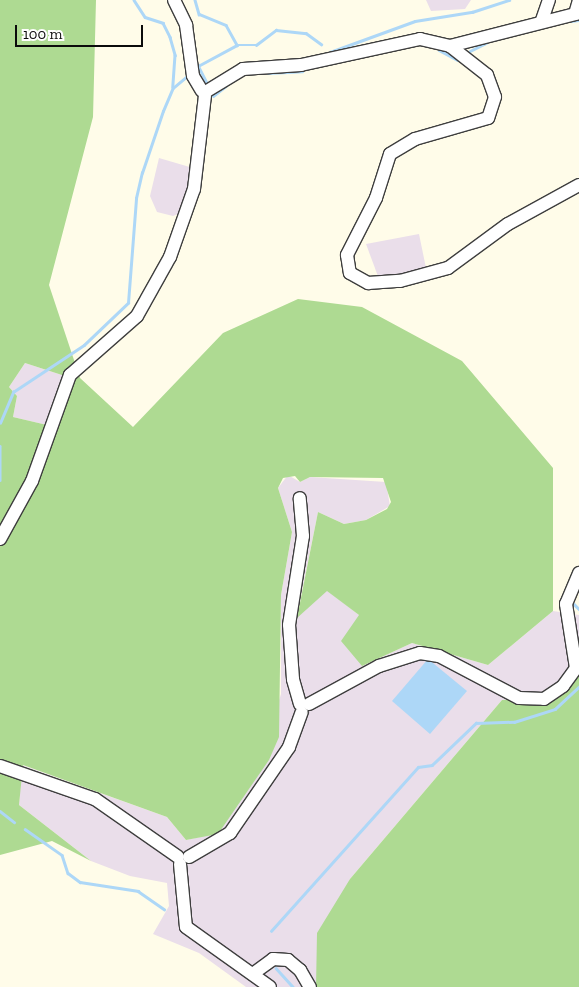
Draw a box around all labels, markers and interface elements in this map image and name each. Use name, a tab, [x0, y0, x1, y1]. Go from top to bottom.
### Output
scale bar	[18, 15, 145, 47]
text: 100 m	[23, 25, 62, 43]

